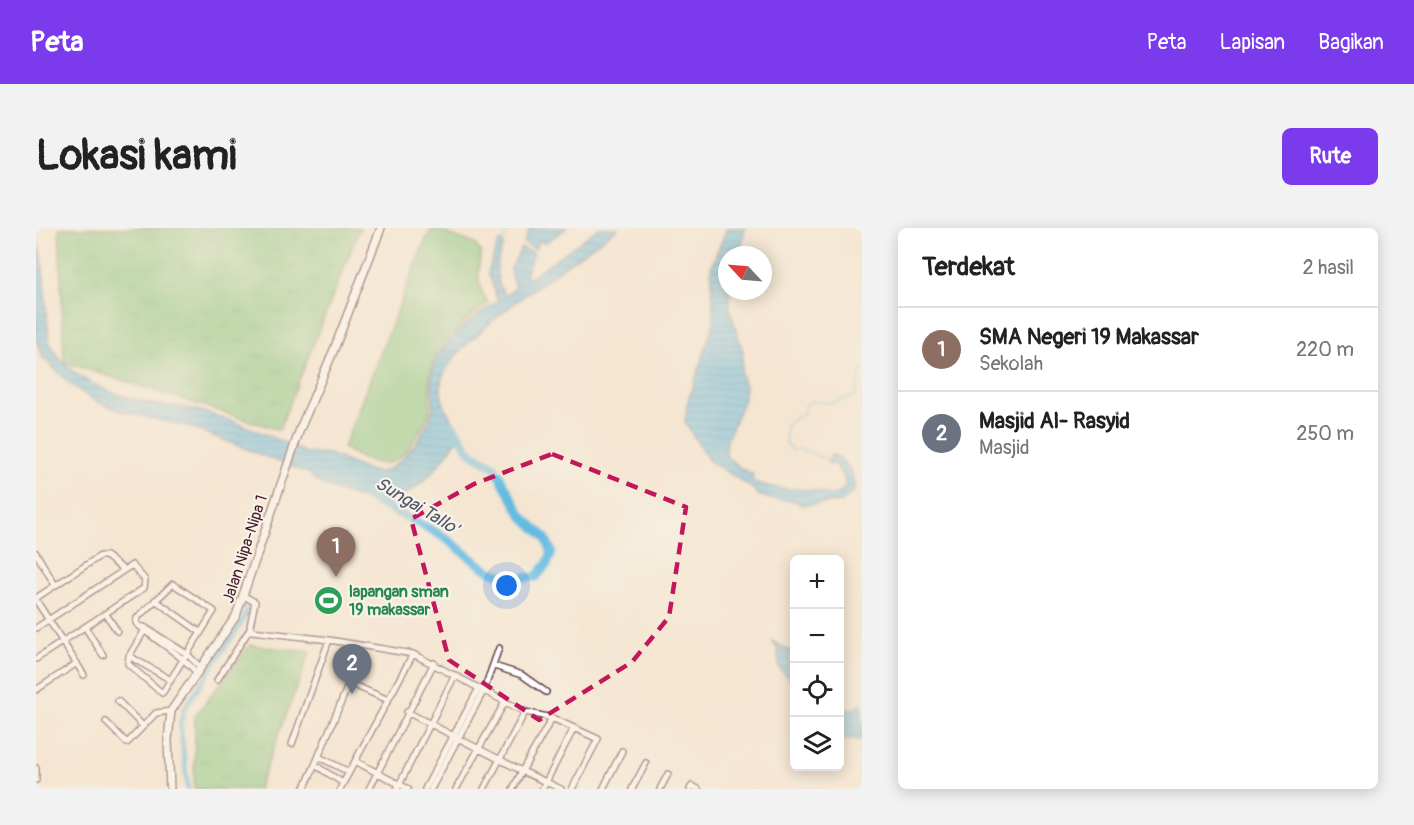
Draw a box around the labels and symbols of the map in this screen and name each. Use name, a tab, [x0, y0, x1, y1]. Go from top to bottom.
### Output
north arrow	[718, 246, 772, 300]
water label: Sungai Tallo'	[371, 472, 465, 541]
street label: Jalan Nipa-Nipa 1	[218, 493, 272, 605]
pin: 1	[316, 528, 356, 577]
your location	[492, 571, 521, 600]
place label: lapangan sman 19 makassar	[349, 582, 449, 620]
sports icon: lapangan sman 19 makassar	[312, 585, 344, 617]
pin: 2	[332, 644, 372, 694]

